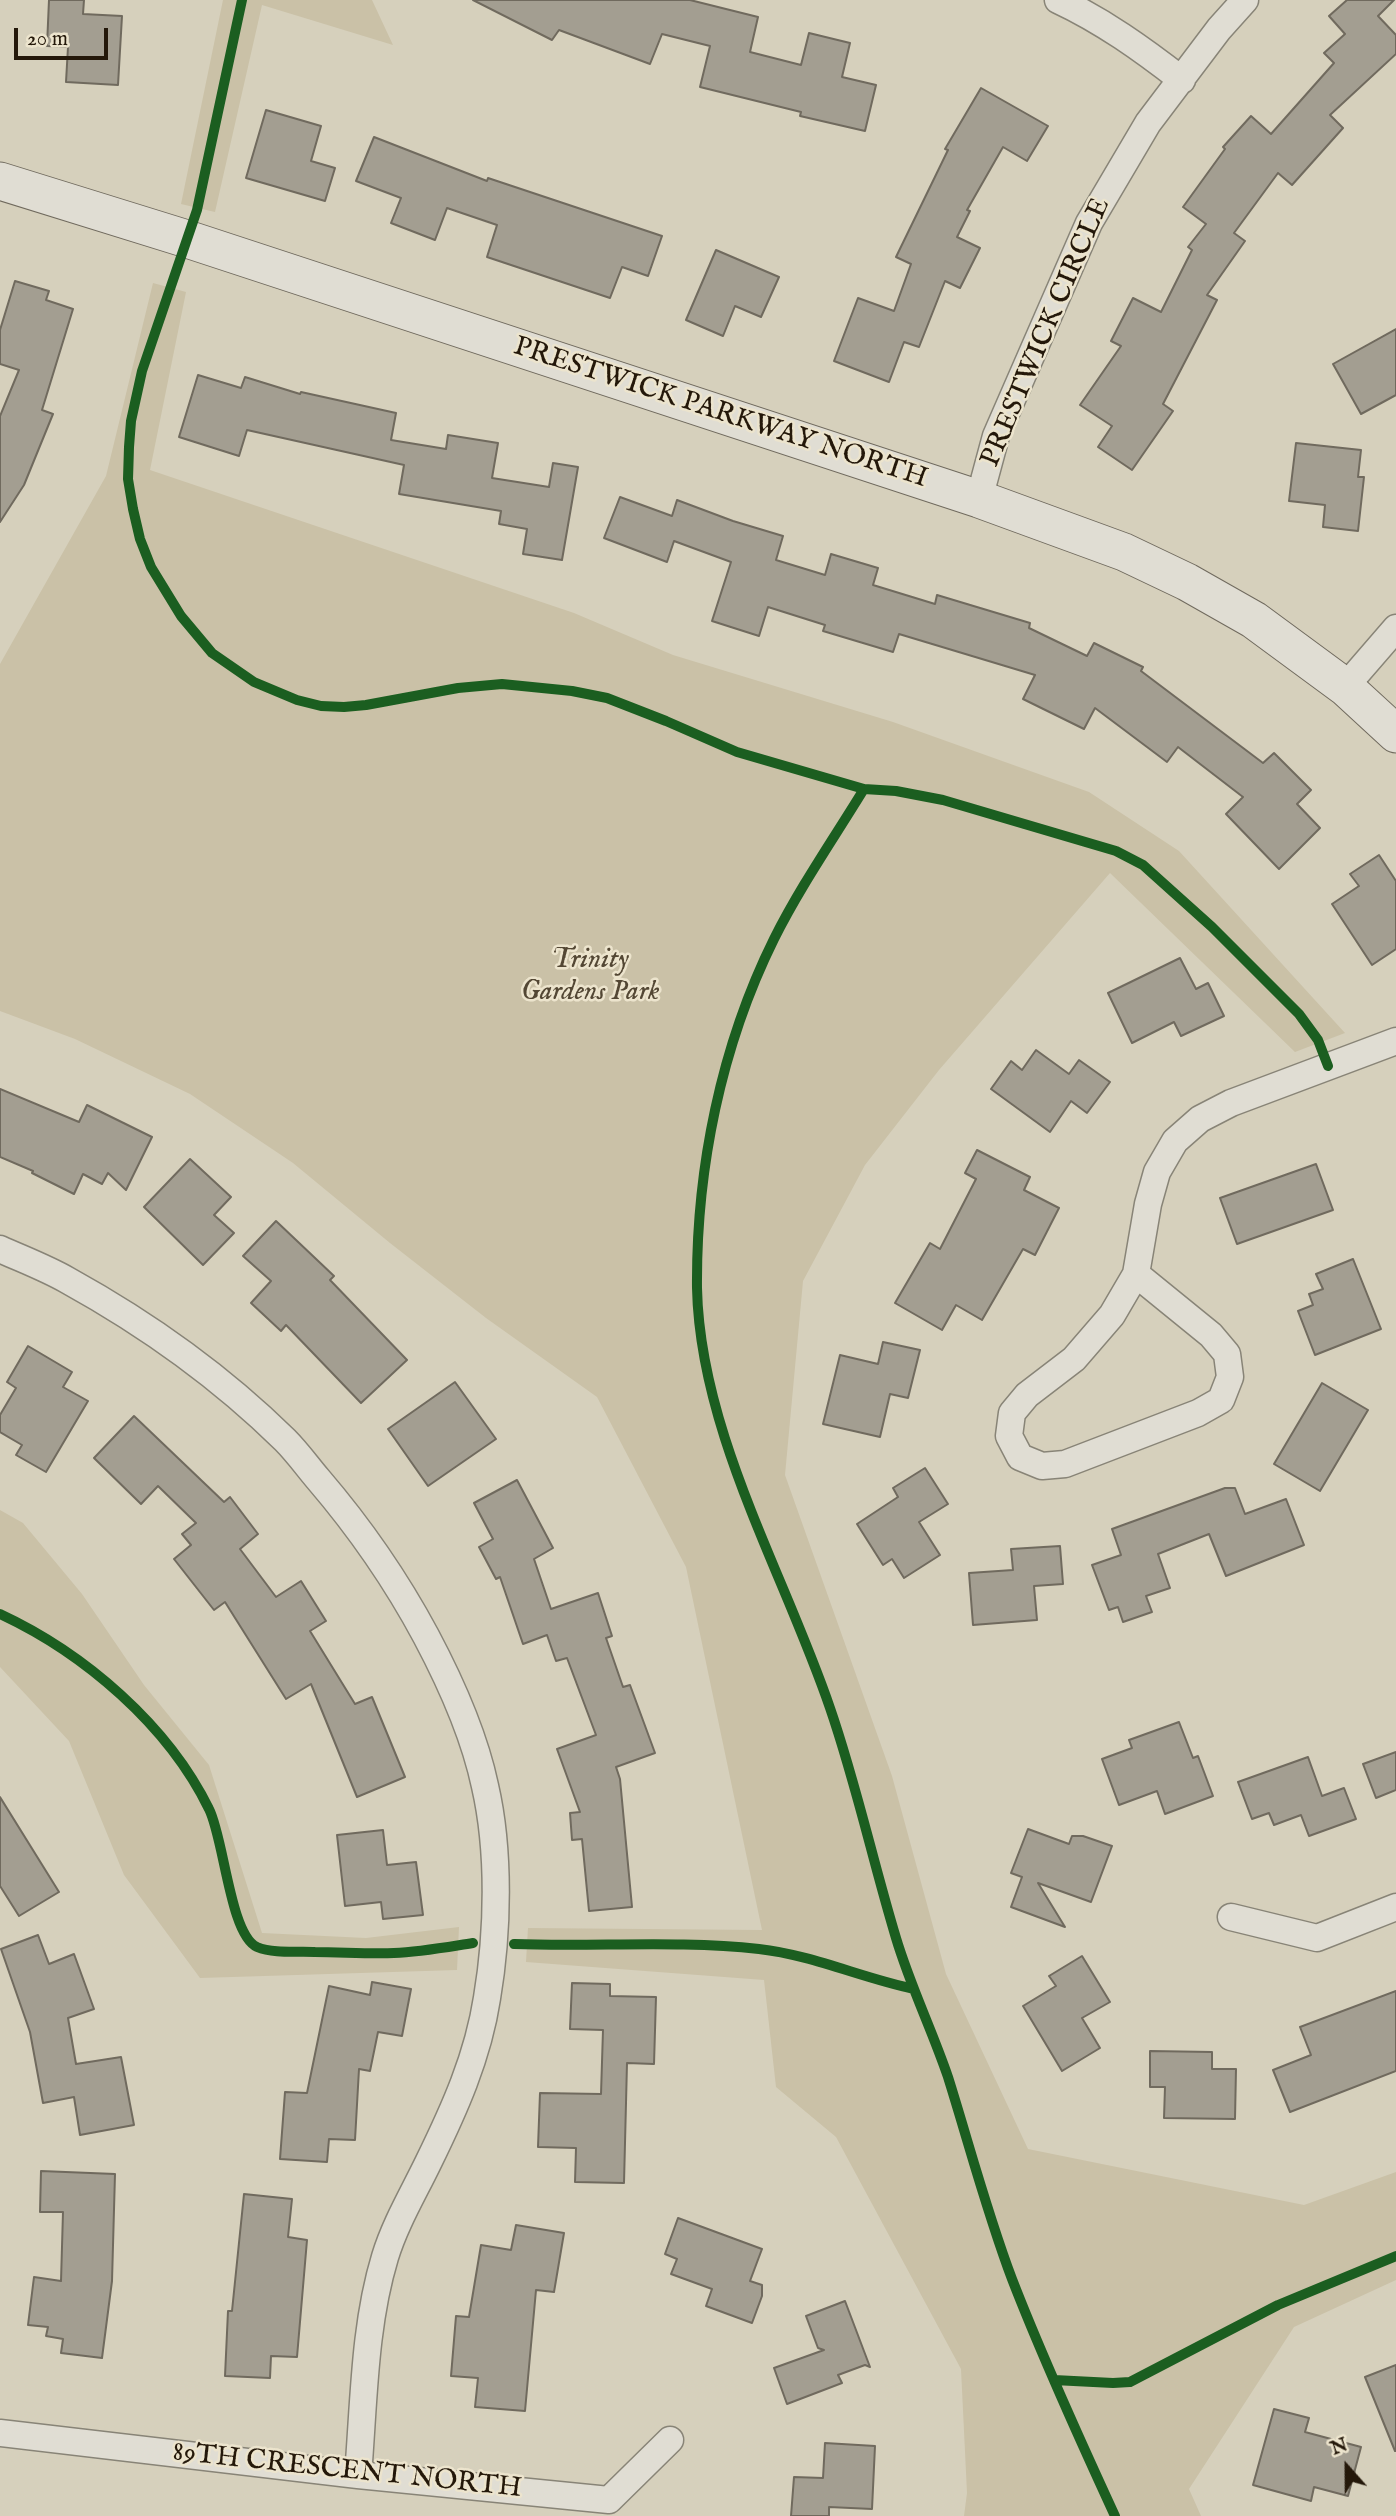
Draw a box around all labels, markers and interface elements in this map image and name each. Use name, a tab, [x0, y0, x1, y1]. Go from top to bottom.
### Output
scale bar	[18, 14, 112, 58]
text: 20 m	[27, 26, 68, 53]
street label: PRESTWICK CIRCLE	[975, 194, 1119, 472]
street label: PRESTWICK PARKWAY NORTH	[509, 331, 931, 497]
park label: Trinity Gardens Park	[521, 944, 659, 1010]
north arrow	[1312, 2432, 1382, 2502]
text: N	[1327, 2433, 1351, 2462]
street label: 89TH CRESCENT NORTH	[171, 2437, 523, 2507]

